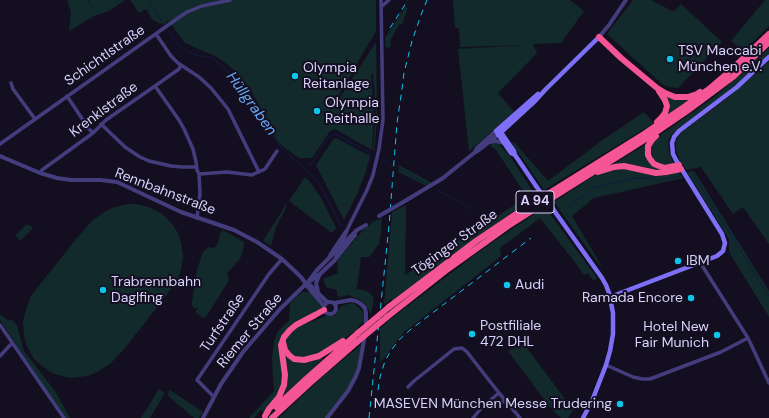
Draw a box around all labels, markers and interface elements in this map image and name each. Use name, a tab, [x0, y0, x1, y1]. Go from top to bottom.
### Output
street label: Schichtlstraße	[62, 22, 148, 90]
place label: TSV Maccabi München e.V.	[678, 43, 762, 76]
marker: TSV Maccabi München e.V.	[665, 54, 675, 64]
place label: Olympia Reitanlage	[303, 60, 370, 92]
water label: Hüllgraben	[222, 69, 280, 139]
marker: Olympia Reitanlage	[290, 71, 300, 81]
street label: Krenklstraße	[66, 79, 142, 141]
place label: Olympia Reithalle	[325, 95, 380, 128]
marker: Olympia Reithalle	[312, 106, 322, 116]
street label: Rennbahnstraße	[112, 165, 218, 219]
road number: A 94	[516, 191, 554, 213]
street label: Töginger Straße	[409, 206, 501, 280]
place label: IBM	[686, 253, 709, 269]
marker: IBM	[673, 256, 683, 266]
place label: Trabrennbahn Daglfing	[111, 274, 201, 306]
place label: Audi	[515, 277, 544, 293]
marker: Audi	[502, 280, 512, 290]
marker: Trabrennbahn Daglfing	[98, 285, 108, 295]
street label: Riemer Straße	[214, 290, 286, 372]
place label: Ramada Encore	[582, 290, 683, 306]
street label: Turfstraße	[197, 291, 249, 355]
marker: Ramada Encore	[686, 293, 696, 303]
place label: Postfiliale 472 DHL	[480, 318, 541, 350]
place label: Hotel New Fair Munich	[635, 319, 709, 352]
marker: Postfiliale 472 DHL	[467, 329, 477, 339]
marker: Hotel New Fair Munich	[712, 330, 722, 340]
place label: MASEVEN München Messe Trudering	[374, 396, 612, 412]
marker: MASEVEN München Messe Trudering	[615, 399, 625, 409]

